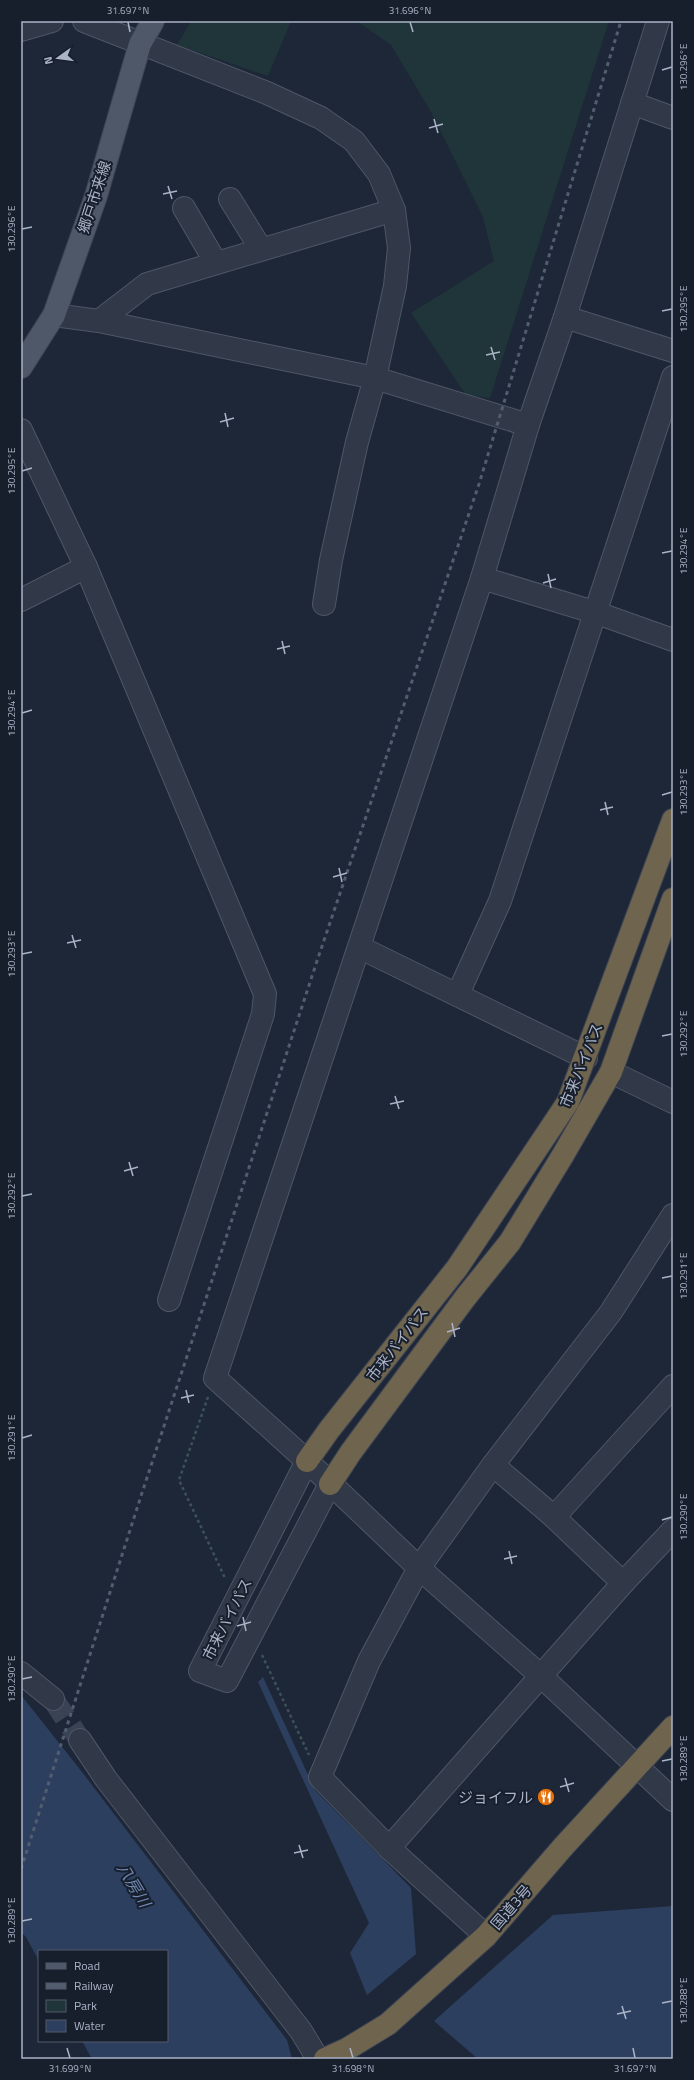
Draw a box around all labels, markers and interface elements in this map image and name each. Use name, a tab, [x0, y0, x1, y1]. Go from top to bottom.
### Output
text: 31.697°N	[107, 3, 149, 18]
text: 31.696°N	[389, 3, 431, 18]
north arrow	[38, 38, 78, 78]
text: 130.296°E	[676, 43, 691, 90]
text: N	[40, 55, 57, 66]
street label: 郷戸市来線	[71, 158, 117, 236]
text: 130.296°E	[4, 205, 19, 252]
text: 130.295°E	[676, 285, 691, 332]
text: 130.295°E	[4, 447, 19, 494]
text: 130.294°E	[676, 527, 691, 574]
text: 130.294°E	[4, 689, 19, 736]
text: 130.293°E	[676, 768, 691, 815]
text: 130.293°E	[4, 930, 19, 977]
text: 130.292°E	[676, 1010, 691, 1057]
street label: 市来バイパス	[554, 1019, 608, 1111]
text: 130.292°E	[4, 1172, 19, 1219]
text: 130.291°E	[676, 1252, 691, 1299]
street label: 市来バイパス	[360, 1302, 434, 1386]
text: 130.291°E	[4, 1414, 19, 1461]
text: 130.290°E	[676, 1493, 691, 1540]
street label: 市来バイパス	[196, 1574, 258, 1664]
text: 130.290°E	[4, 1655, 19, 1702]
text: 130.289°E	[676, 1735, 691, 1782]
place label: ジョイフル	[458, 1786, 533, 1809]
restaurant icon: ジョイフル	[536, 1787, 556, 1807]
water label: 八房川	[111, 1858, 158, 1913]
street label: 国道3号	[485, 1879, 537, 1935]
text: 130.289°E	[4, 1897, 19, 1944]
legend	[38, 1950, 168, 2042]
text: Road	[74, 1956, 100, 1975]
text: Railway	[74, 1976, 114, 1995]
text: 130.288°E	[676, 1977, 691, 2024]
text: Park	[74, 1996, 97, 2015]
text: Water	[74, 2016, 105, 2035]
text: 31.699°N	[49, 2061, 91, 2076]
text: 31.698°N	[332, 2061, 374, 2076]
text: 31.697°N	[614, 2061, 656, 2076]

